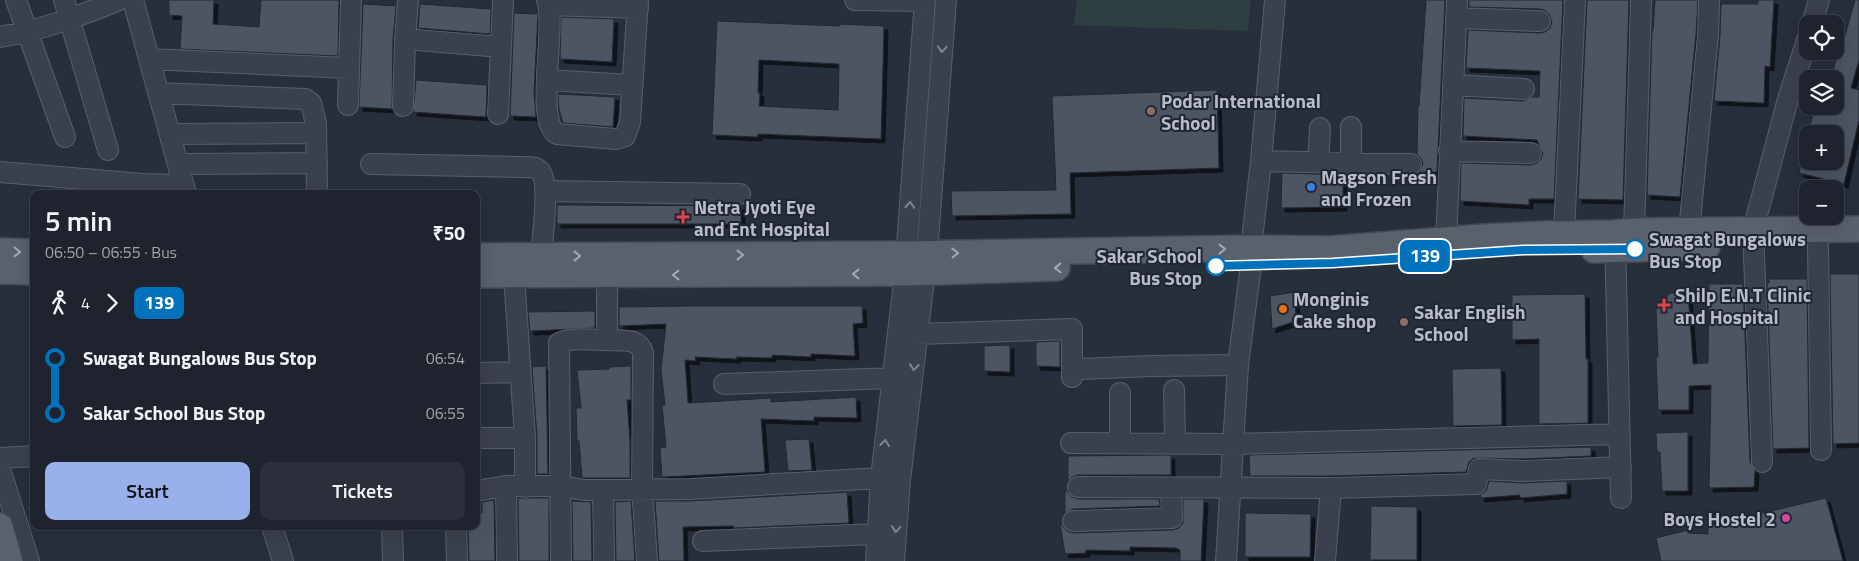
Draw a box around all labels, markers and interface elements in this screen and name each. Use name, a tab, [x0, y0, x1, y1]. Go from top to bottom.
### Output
map controls	[1799, 15, 1844, 225]
button: locate	[1799, 15, 1844, 60]
one-way arrow	[937, 45, 948, 53]
button: layers	[1799, 70, 1844, 115]
place label: Podar International School	[1161, 86, 1321, 137]
marker: Podar International School	[1145, 105, 1157, 117]
button: +	[1799, 125, 1844, 170]
place label: Magson Fresh and Frozen	[1321, 162, 1437, 213]
button: −	[1799, 180, 1844, 225]
marker: Magson Fresh and Frozen	[1305, 181, 1317, 193]
place label: Netra Jyoti Eye and Ent Hospital	[694, 192, 830, 243]
text: 5 min	[45, 199, 112, 242]
one-way arrow	[904, 201, 915, 209]
marker: Netra Jyoti Eye and Ent Hospital	[676, 210, 690, 224]
text: ₹50	[433, 218, 465, 247]
place label: Swagat Bungalows Bus Stop	[1649, 224, 1806, 275]
marker: Swagat Bungalows Bus Stop	[1625, 239, 1645, 259]
text: 06:50 – 06:55 · Bus	[45, 240, 177, 264]
line badge: 139	[1396, 240, 1454, 272]
place label: Sakar School Bus Stop	[1097, 241, 1202, 292]
text: 139	[1410, 242, 1440, 269]
one-way arrow	[1218, 243, 1226, 254]
one-way arrow	[14, 247, 21, 257]
one-way arrow	[952, 248, 959, 258]
one-way arrow	[736, 250, 744, 260]
one-way arrow	[574, 251, 582, 261]
marker: Sakar School Bus Stop	[1206, 256, 1226, 276]
one-way arrow	[1054, 263, 1062, 274]
one-way arrow	[852, 269, 860, 279]
one-way arrow	[672, 270, 680, 280]
place label: Shilp E.N.T Clinic and Hospital	[1675, 280, 1811, 331]
place label: Monginis Cake shop	[1293, 284, 1376, 335]
icon: walk	[45, 289, 73, 317]
icon: forward	[98, 289, 126, 317]
text: 139	[144, 289, 174, 316]
text: 4	[81, 291, 90, 315]
place label: Sakar English School	[1414, 297, 1525, 348]
marker: Shilp E.N.T Clinic and Hospital	[1657, 298, 1671, 312]
marker: Monginis Cake shop	[1277, 303, 1289, 315]
marker: Sakar English School	[1398, 316, 1410, 328]
text: Swagat Bungalows Bus Stop	[83, 343, 317, 372]
text: 06:54	[426, 346, 465, 370]
one-way arrow	[909, 364, 920, 372]
text: Sakar School Bus Stop	[83, 398, 265, 427]
text: 06:55	[426, 401, 465, 425]
one-way arrow	[879, 438, 890, 446]
button: Start	[45, 462, 250, 520]
button: Tickets	[260, 462, 465, 520]
place label: Boys Hostel 2	[1664, 504, 1776, 533]
marker: Boys Hostel 2	[1780, 512, 1792, 524]
one-way arrow	[891, 525, 902, 533]

